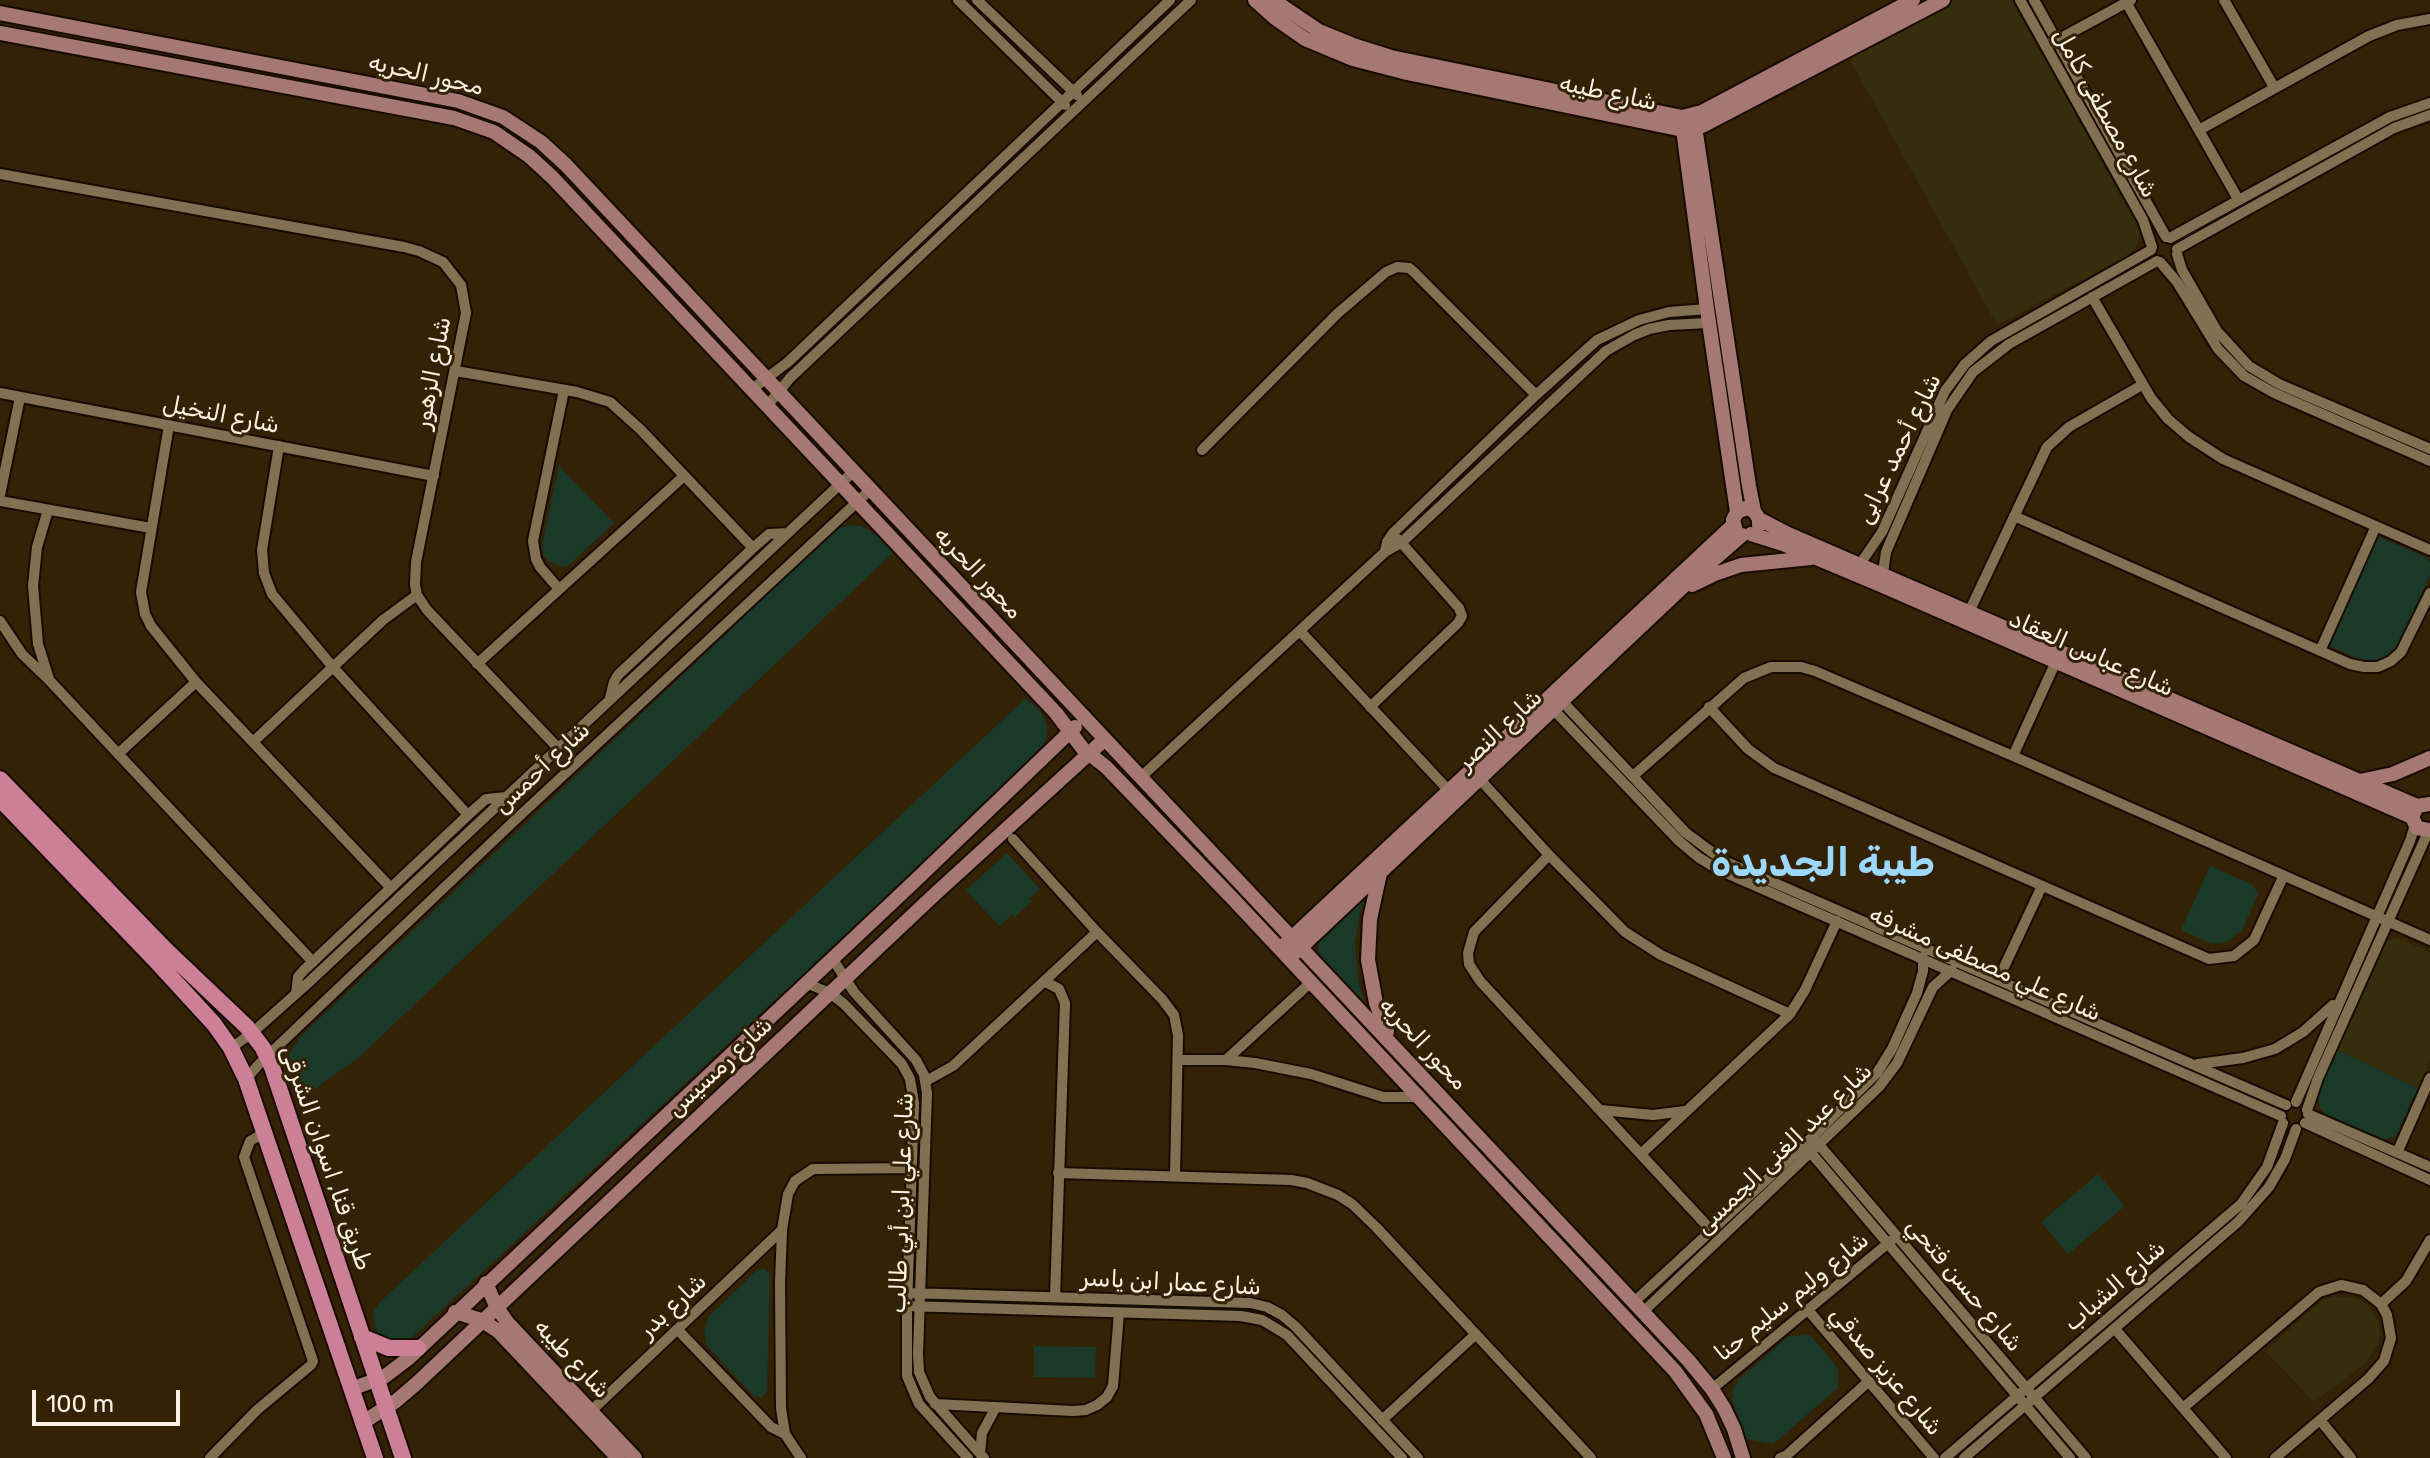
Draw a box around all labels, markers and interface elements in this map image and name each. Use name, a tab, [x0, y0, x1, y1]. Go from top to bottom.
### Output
street label: شارع مصطفى كامل	[2046, 23, 2164, 203]
street label: محور الحريه	[366, 48, 486, 102]
street label: شارع طيبه	[1557, 69, 1659, 117]
street label: شارع الزهور	[408, 315, 458, 431]
street label: شارع أحمد عرابى	[1850, 369, 1948, 529]
street label: شارع النخيل	[160, 390, 282, 440]
street label: محور الحريه	[928, 520, 1028, 626]
street label: شارع عباس العقاد	[2004, 605, 2178, 703]
street label: شارع النصر	[1451, 683, 1549, 777]
street label: شارع أحمس	[488, 716, 596, 820]
district label: طيبة الجديدة	[1711, 840, 1935, 888]
street label: شارع علي مصطفى مشرفه	[1865, 900, 2105, 1028]
street label: محور الحريه	[1373, 991, 1473, 1097]
street label: شارع رمسيس	[661, 1011, 779, 1123]
street label: طريق قنا, اسوان الشرقى	[274, 1042, 378, 1274]
street label: شارع عبد الغنى الجمسى	[1689, 1057, 1879, 1241]
street label: شارع علي ابن أبي طالب	[884, 1092, 920, 1314]
street label: شارع حسن فتحي	[1899, 1212, 2029, 1358]
street label: شارع وليم سليم حنا	[1709, 1226, 1875, 1368]
street label: شارع الشباب	[2058, 1234, 2172, 1338]
street label: شارع عمار ابن ياسر	[1080, 1264, 1262, 1302]
street label: شارع بدر	[633, 1267, 713, 1345]
street label: شارع عزيز صدقي	[1823, 1300, 1949, 1442]
street label: شارع طيبه	[528, 1313, 616, 1405]
scale bar	[36, 1374, 184, 1424]
text: 100 m	[46, 1390, 114, 1418]

